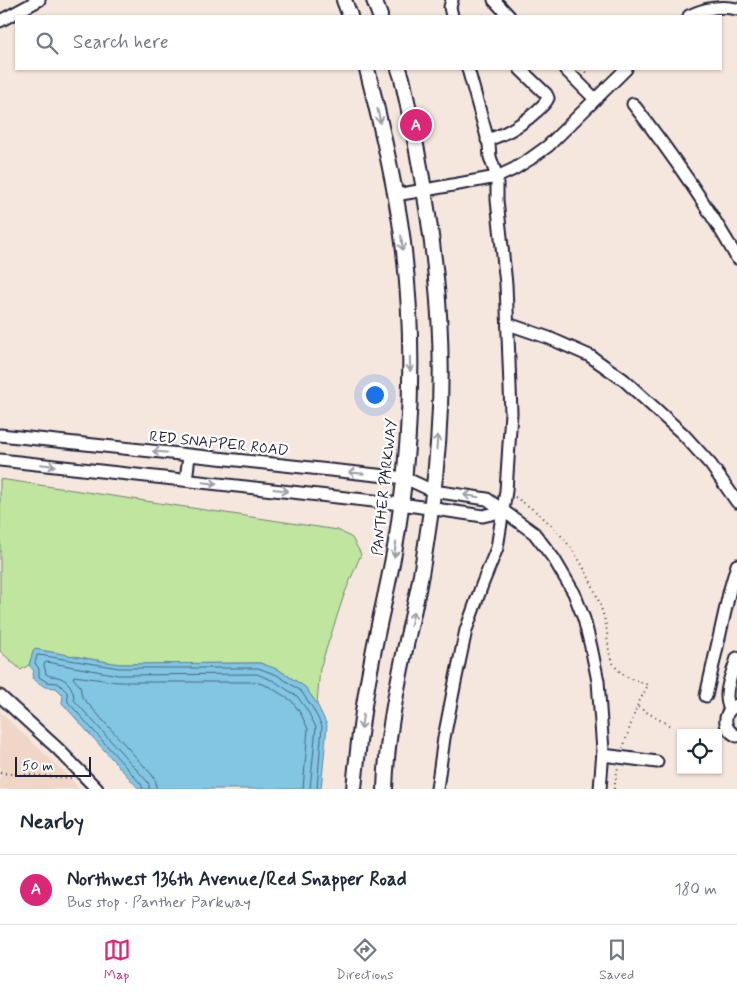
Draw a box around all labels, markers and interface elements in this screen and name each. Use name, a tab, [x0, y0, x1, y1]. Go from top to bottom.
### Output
search box	[15, 15, 722, 70]
icon: search	[33, 29, 61, 57]
text: Search here	[73, 30, 169, 55]
pin: A	[400, 106, 432, 144]
one-way arrow	[375, 108, 384, 124]
one-way arrow	[397, 235, 407, 251]
one-way arrow	[405, 355, 415, 371]
your location	[362, 382, 388, 408]
street label: PANTHER PARKWAY	[368, 417, 402, 557]
street label: RED SNAPPER ROAD	[148, 427, 290, 461]
one-way arrow	[433, 434, 442, 450]
one-way arrow	[152, 447, 168, 457]
one-way arrow	[40, 460, 56, 470]
one-way arrow	[349, 468, 365, 478]
one-way arrow	[202, 478, 218, 487]
one-way arrow	[273, 485, 289, 495]
one-way arrow	[463, 491, 479, 501]
one-way arrow	[389, 542, 399, 558]
one-way arrow	[408, 611, 417, 627]
one-way arrow	[356, 713, 366, 729]
map controls	[677, 729, 722, 774]
button: locate	[677, 729, 722, 774]
scale bar	[15, 754, 91, 777]
text: 50 m	[22, 757, 53, 775]
text: Nearby	[20, 808, 84, 836]
text: Northwest 136th Avenue/Red Snapper Road	[67, 867, 407, 892]
text: A	[31, 879, 41, 900]
text: 180 m	[674, 879, 717, 900]
text: Bus stop · Panther Parkway	[67, 892, 251, 913]
tab: Map	[103, 936, 131, 984]
tab: Directions	[336, 936, 394, 984]
tab: Saved	[599, 936, 634, 984]

